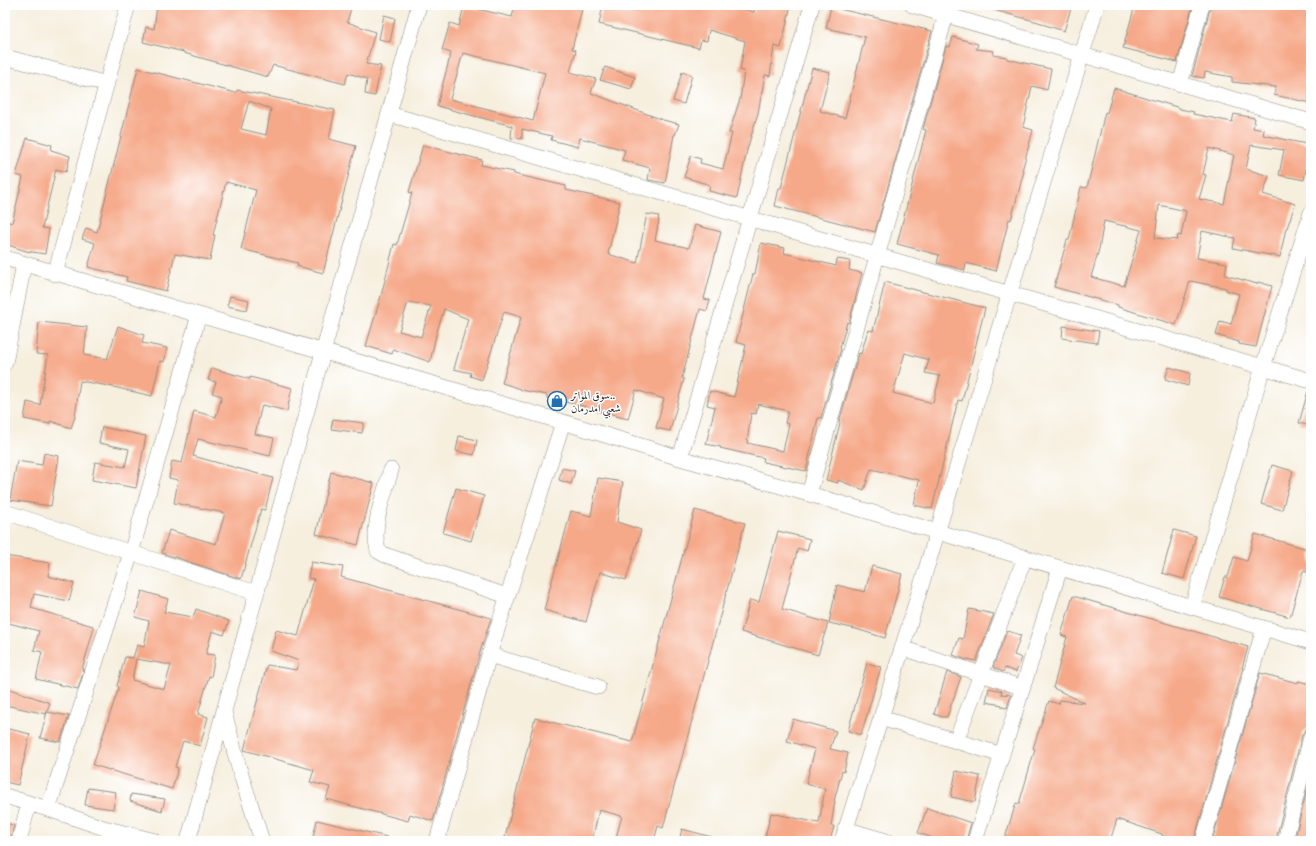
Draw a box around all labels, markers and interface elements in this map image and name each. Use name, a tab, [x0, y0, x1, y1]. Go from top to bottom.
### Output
place label: سوق المواتر.. شعبي امدرمان	[570, 389, 621, 419]
shop icon: سوق المواتر.. شعبي امدرمان	[546, 390, 568, 412]

